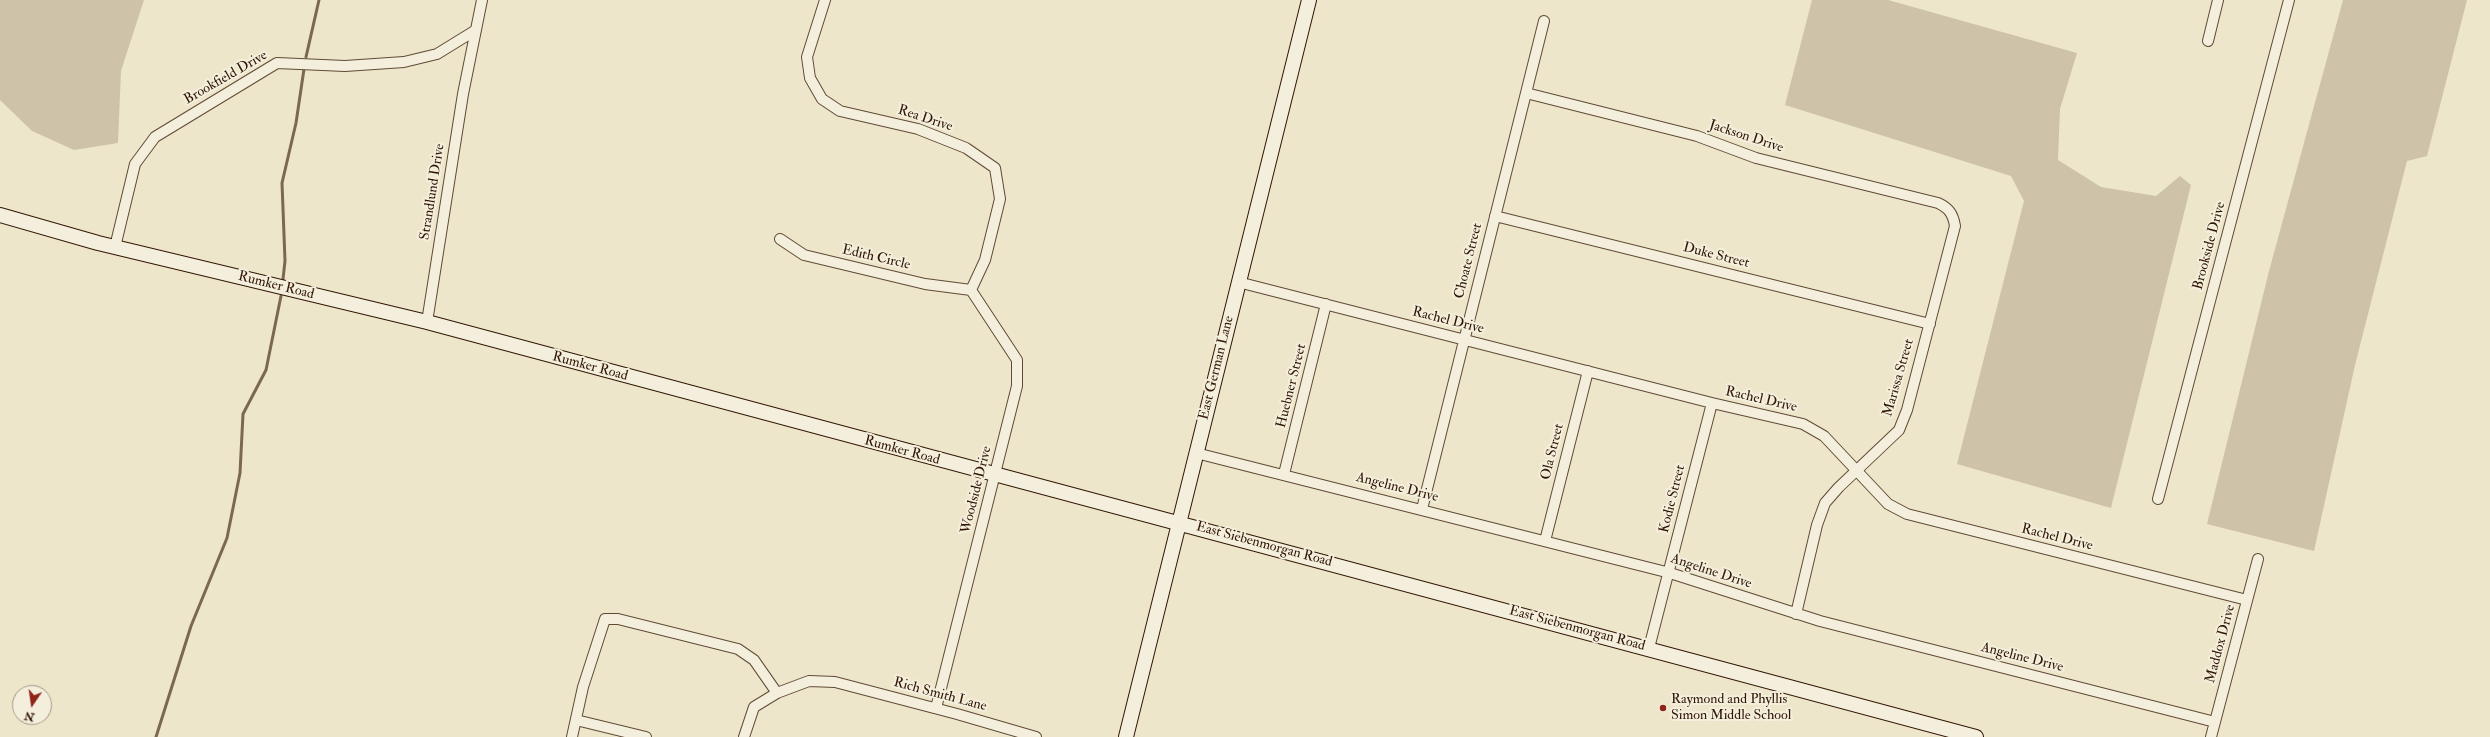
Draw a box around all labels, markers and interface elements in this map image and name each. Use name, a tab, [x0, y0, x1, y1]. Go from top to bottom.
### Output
street label: Brookfield Drive	[181, 47, 271, 109]
street label: Rea Drive	[896, 102, 954, 136]
street label: Jackson Drive	[1707, 117, 1785, 157]
street label: Strandlund Drive	[417, 143, 449, 241]
street label: Brookside Drive	[2190, 200, 2230, 292]
street label: Choate Street	[1452, 222, 1486, 300]
street label: Duke Street	[1681, 240, 1751, 272]
street label: Edith Circle	[840, 242, 912, 274]
street label: Rumker Road	[236, 268, 316, 304]
street label: Rachel Drive	[1410, 304, 1486, 338]
street label: East German Lane	[1196, 314, 1238, 422]
street label: Marissa Street	[1880, 337, 1918, 419]
street label: Huebner Street	[1273, 342, 1311, 430]
street label: Rumker Road	[550, 349, 630, 385]
street label: Rachel Drive	[1723, 384, 1799, 416]
street label: Ola Street	[1538, 422, 1568, 482]
street label: Rumker Road	[862, 433, 942, 469]
street label: Woodside Drive	[958, 445, 996, 535]
street label: Kodie Street	[1656, 463, 1690, 535]
street label: Angeline Drive	[1354, 470, 1440, 506]
street label: East Siebenmorgan Road	[1194, 519, 1334, 571]
street label: Rachel Drive	[2019, 521, 2095, 555]
street label: Angeline Drive	[1668, 551, 1754, 593]
street label: East Siebenmorgan Road	[1507, 603, 1647, 655]
street label: Maddox Drive	[2202, 603, 2240, 685]
street label: Angeline Drive	[1979, 640, 2065, 676]
street label: Rich Smith Lane	[892, 675, 988, 715]
north arrow	[12, 685, 52, 725]
place label: Raymond and Phyllis Simon Middle School	[1671, 692, 1791, 724]
marker: Raymond and Phyllis Simon Middle School	[1658, 703, 1668, 713]
text: N	[23, 709, 36, 724]

